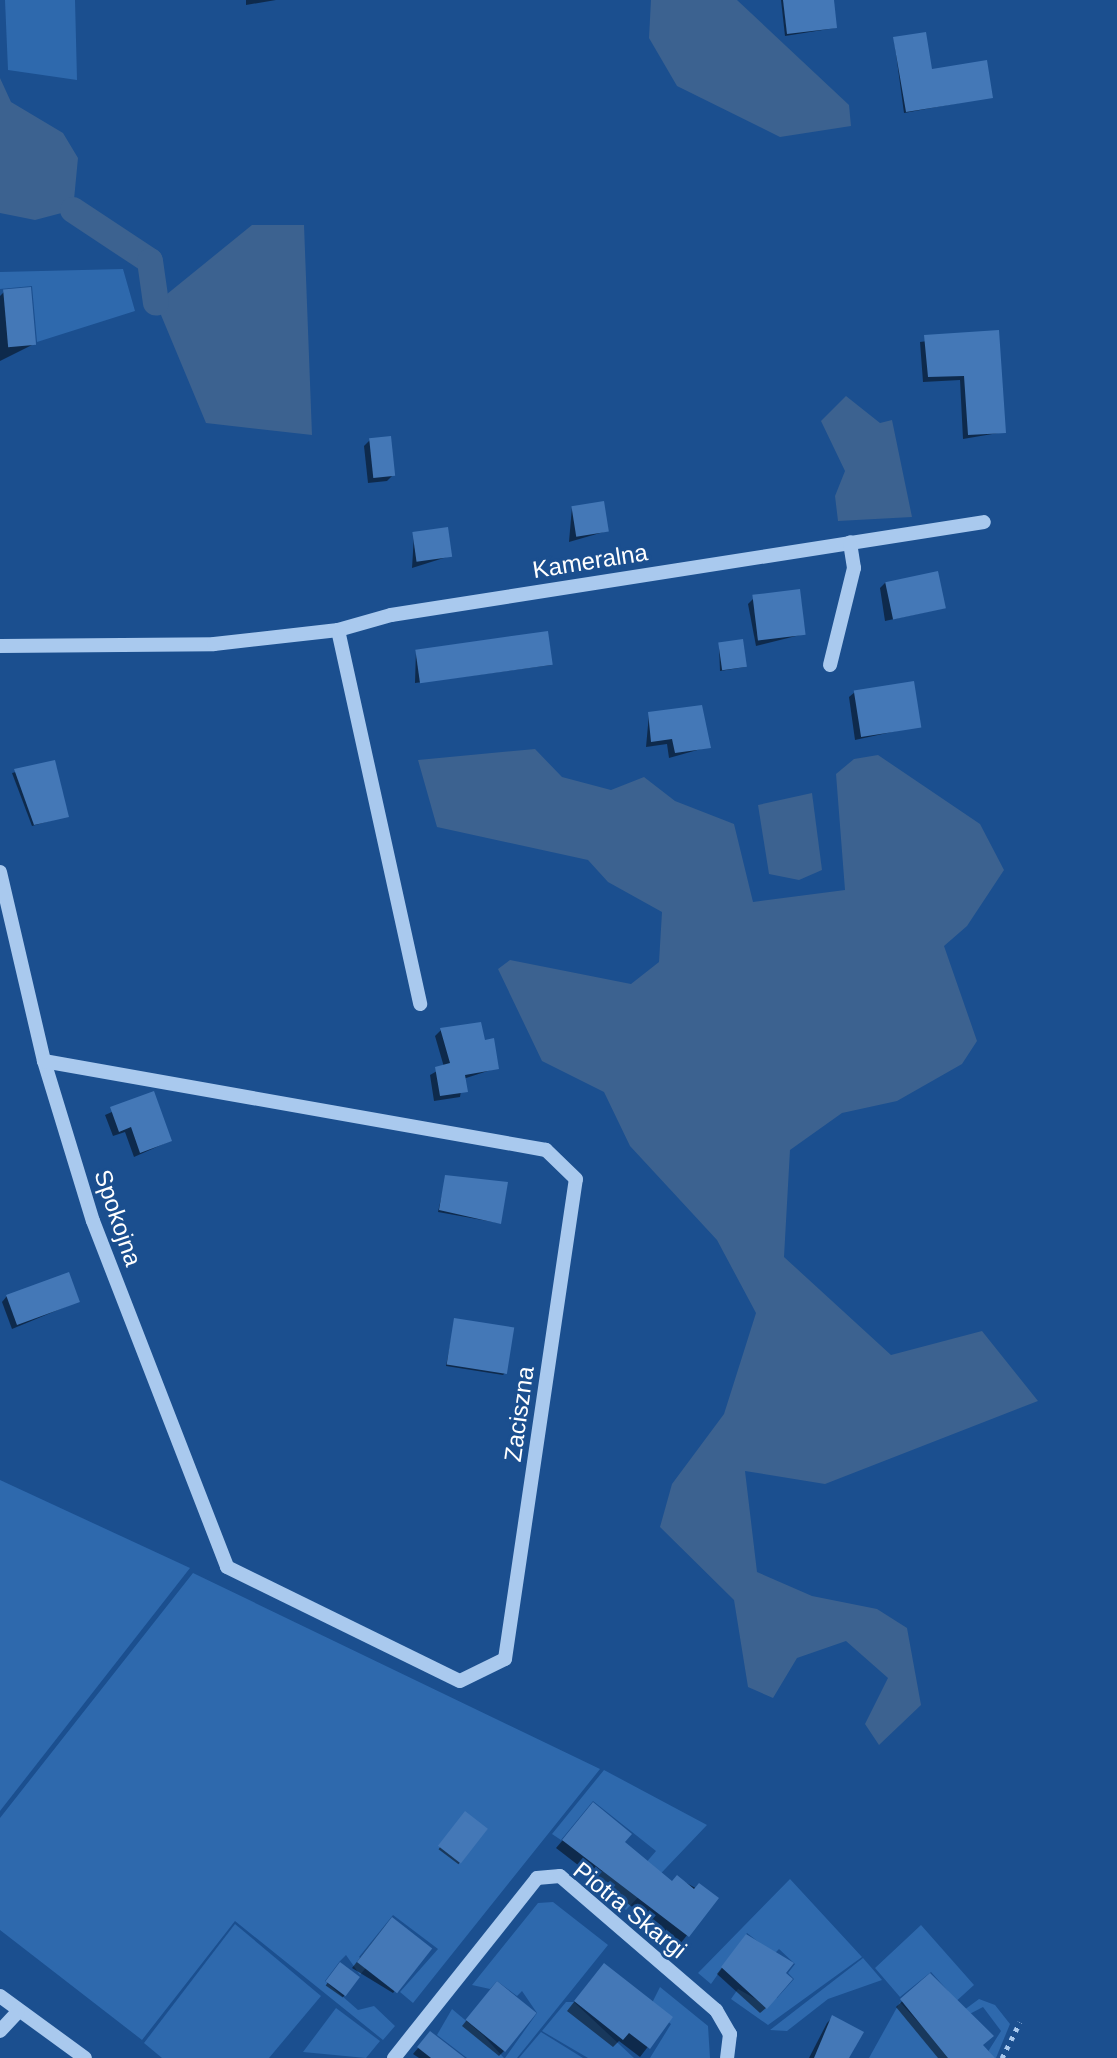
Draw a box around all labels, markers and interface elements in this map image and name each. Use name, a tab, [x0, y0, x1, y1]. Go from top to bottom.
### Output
street label: Kameralna	[530, 538, 650, 584]
street label: Spokojna	[88, 1166, 148, 1270]
street label: Zaciszna	[498, 1364, 540, 1464]
street label: Piotra Skargi	[568, 1856, 692, 1964]

